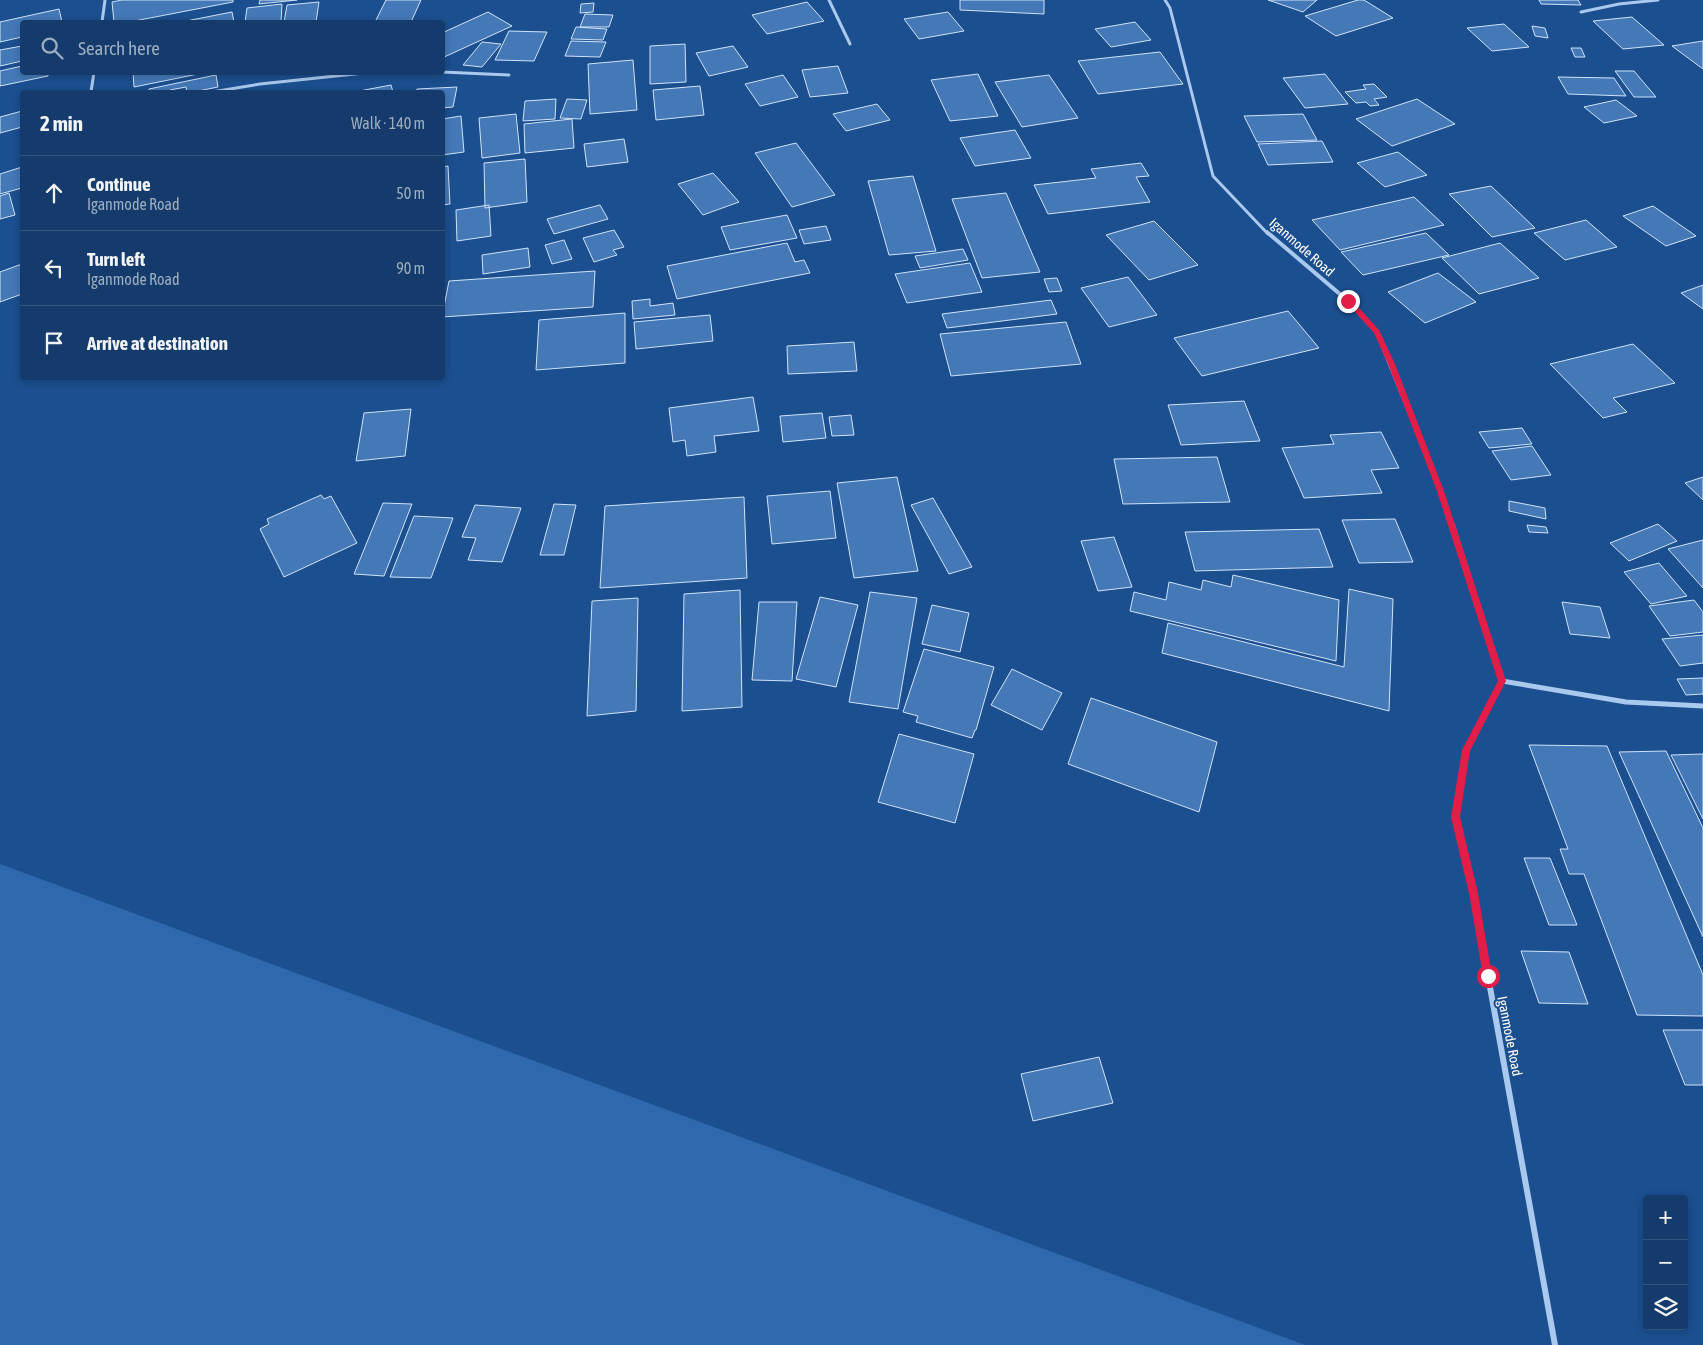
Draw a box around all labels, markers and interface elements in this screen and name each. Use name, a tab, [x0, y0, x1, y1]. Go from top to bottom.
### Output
search box	[20, 20, 445, 75]
icon: search	[38, 34, 66, 62]
text: Search here	[78, 37, 160, 59]
text: 2 min	[40, 111, 83, 135]
text: Walk · 140 m	[351, 114, 425, 132]
text: Continue	[87, 173, 151, 195]
icon: ahead	[40, 179, 68, 207]
text: 50 m	[396, 184, 425, 202]
text: Iganmode Road	[87, 195, 179, 213]
street label: Iganmode Road	[1266, 214, 1338, 280]
text: Turn left	[87, 248, 145, 270]
icon: left	[40, 254, 68, 282]
text: 90 m	[396, 259, 425, 277]
text: Iganmode Road	[87, 270, 179, 288]
route end	[1337, 290, 1360, 313]
icon: arrive	[40, 329, 68, 357]
text: Arrive at destination	[87, 332, 228, 354]
route start	[1477, 965, 1500, 988]
street label: Iganmode Road	[1494, 995, 1526, 1077]
map controls	[1643, 1195, 1688, 1330]
button: +	[1643, 1195, 1688, 1240]
button: −	[1643, 1240, 1688, 1285]
button: layers	[1643, 1285, 1688, 1330]

